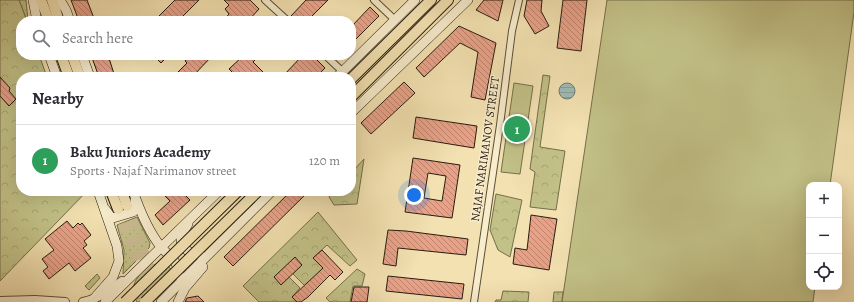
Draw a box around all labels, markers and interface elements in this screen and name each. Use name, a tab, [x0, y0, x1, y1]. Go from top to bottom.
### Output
search box	[16, 16, 356, 60]
icon: search	[30, 27, 52, 49]
text: Search here	[62, 28, 133, 48]
street label: NAJAF NARIMANOV STREET	[467, 75, 503, 223]
text: Nearby	[32, 87, 83, 110]
pin: 1	[504, 114, 530, 144]
text: Baku Juniors Academy	[70, 142, 210, 162]
text: 1	[43, 152, 47, 169]
text: 120 m	[309, 152, 340, 169]
text: Sports · Najaf Narimanov street	[70, 162, 236, 179]
map controls	[806, 182, 842, 290]
button: +	[806, 182, 842, 218]
your location	[404, 185, 424, 205]
button: −	[806, 218, 842, 254]
button: locate	[806, 254, 842, 290]

